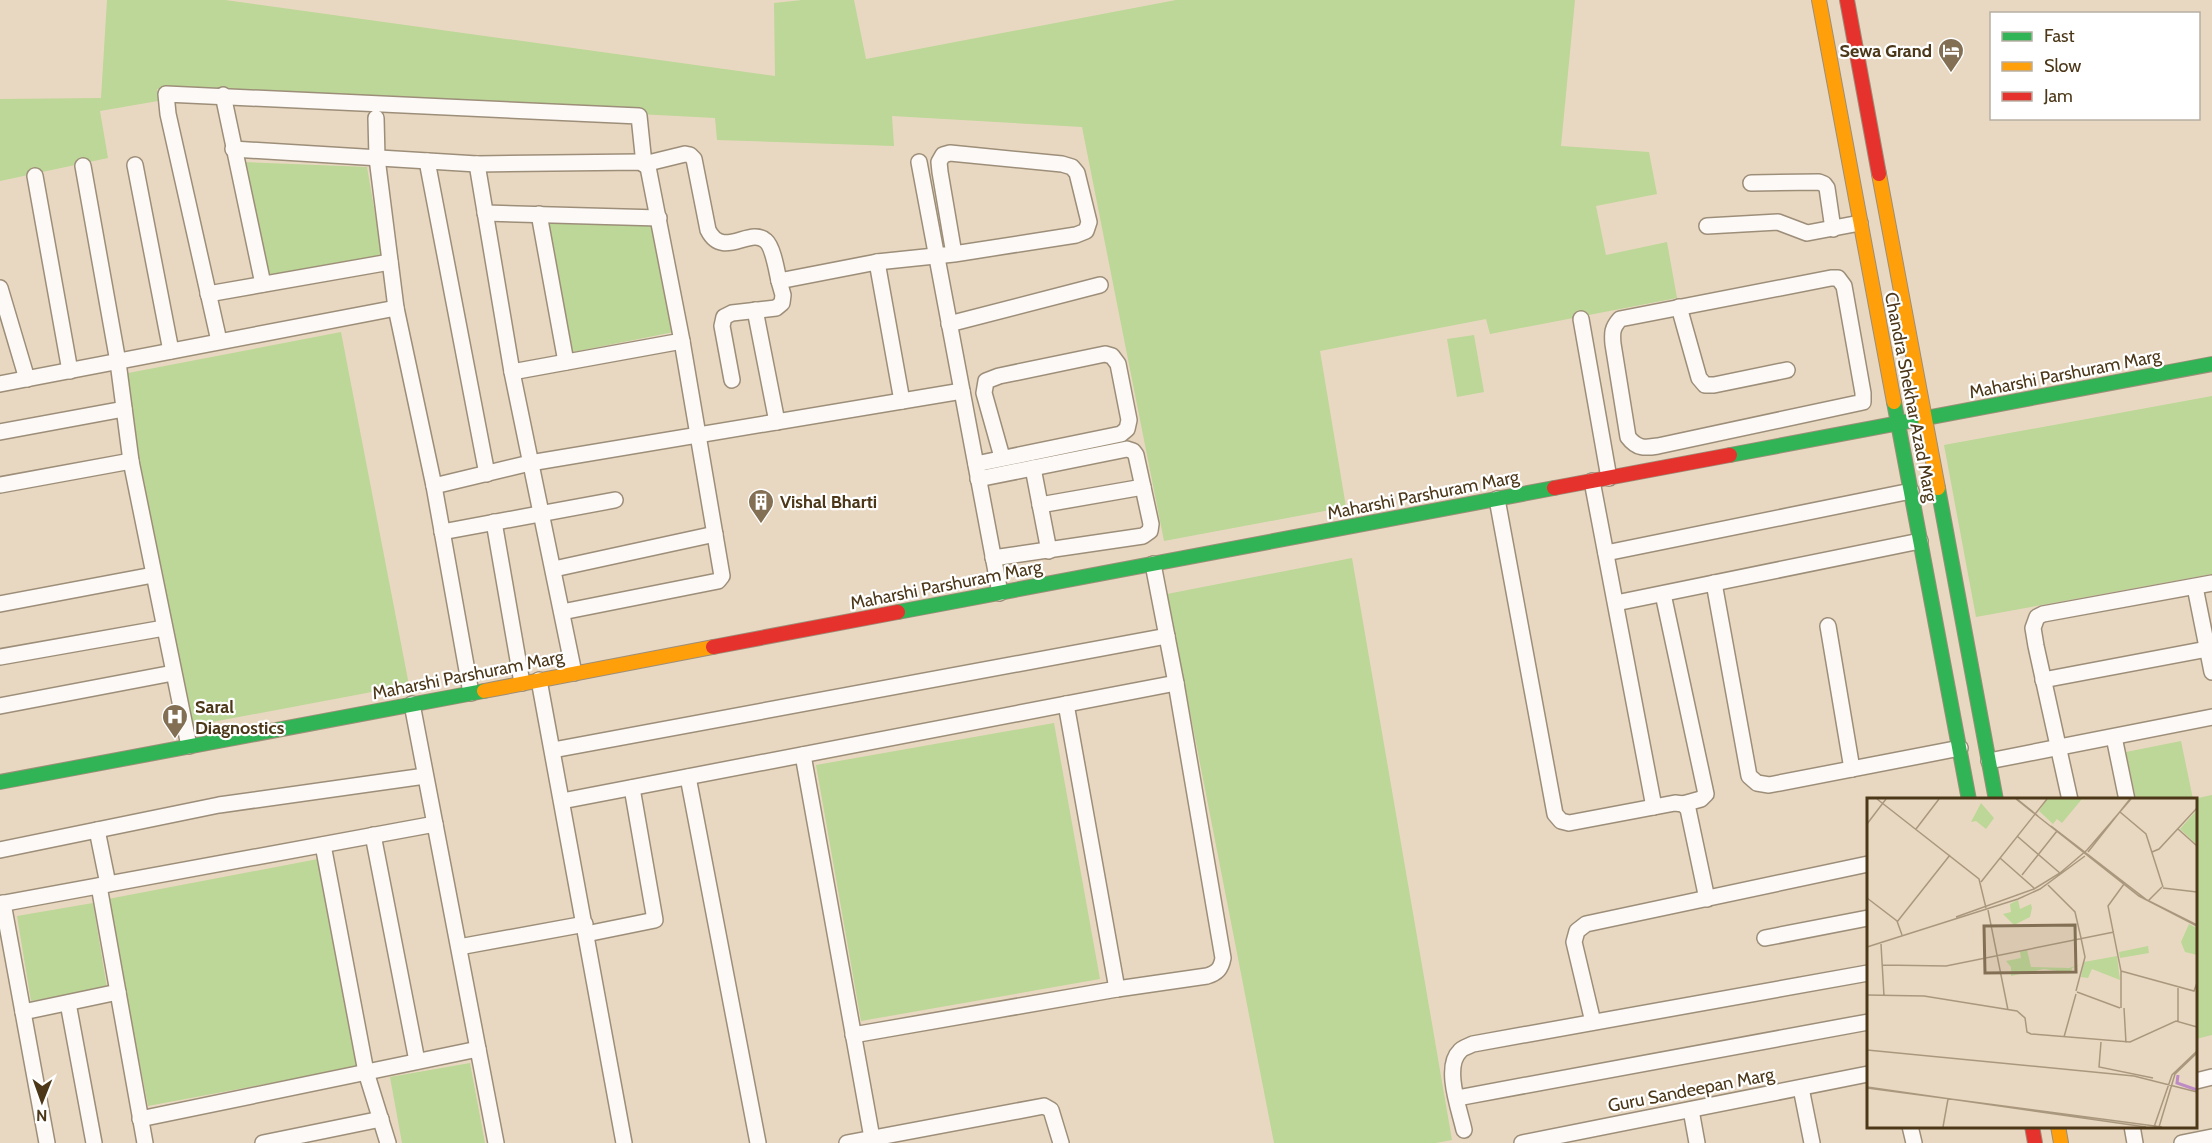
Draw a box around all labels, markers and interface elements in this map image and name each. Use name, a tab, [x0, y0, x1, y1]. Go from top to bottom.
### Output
legend	[1990, 12, 2200, 120]
text: Fast	[2044, 25, 2075, 47]
hotel icon: Sewa Grand	[1936, 36, 1966, 74]
place label: Sewa Grand	[1839, 40, 1932, 62]
text: Slow	[2044, 55, 2081, 77]
text: Jam	[2043, 85, 2073, 107]
street label: Chandra Shekhar Azad Marg	[1880, 290, 1942, 505]
street label: Maharshi Parshuram Marg	[1967, 344, 2164, 403]
street label: Maharshi Parshuram Marg	[1325, 465, 1522, 524]
building icon: Vishal Bharti	[746, 487, 776, 525]
place label: Vishal Bharti	[780, 491, 877, 513]
street label: Maharshi Parshuram Marg	[848, 555, 1045, 614]
street label: Maharshi Parshuram Marg	[370, 645, 567, 704]
place label: Saral Diagnostics	[195, 696, 285, 739]
hospital icon: Saral Diagnostics	[160, 702, 190, 740]
inset map	[1867, 798, 2197, 1128]
street label: Guru Sandeepan Marg	[1606, 1063, 1777, 1117]
north arrow	[12, 1071, 72, 1131]
text: N	[36, 1106, 48, 1125]

